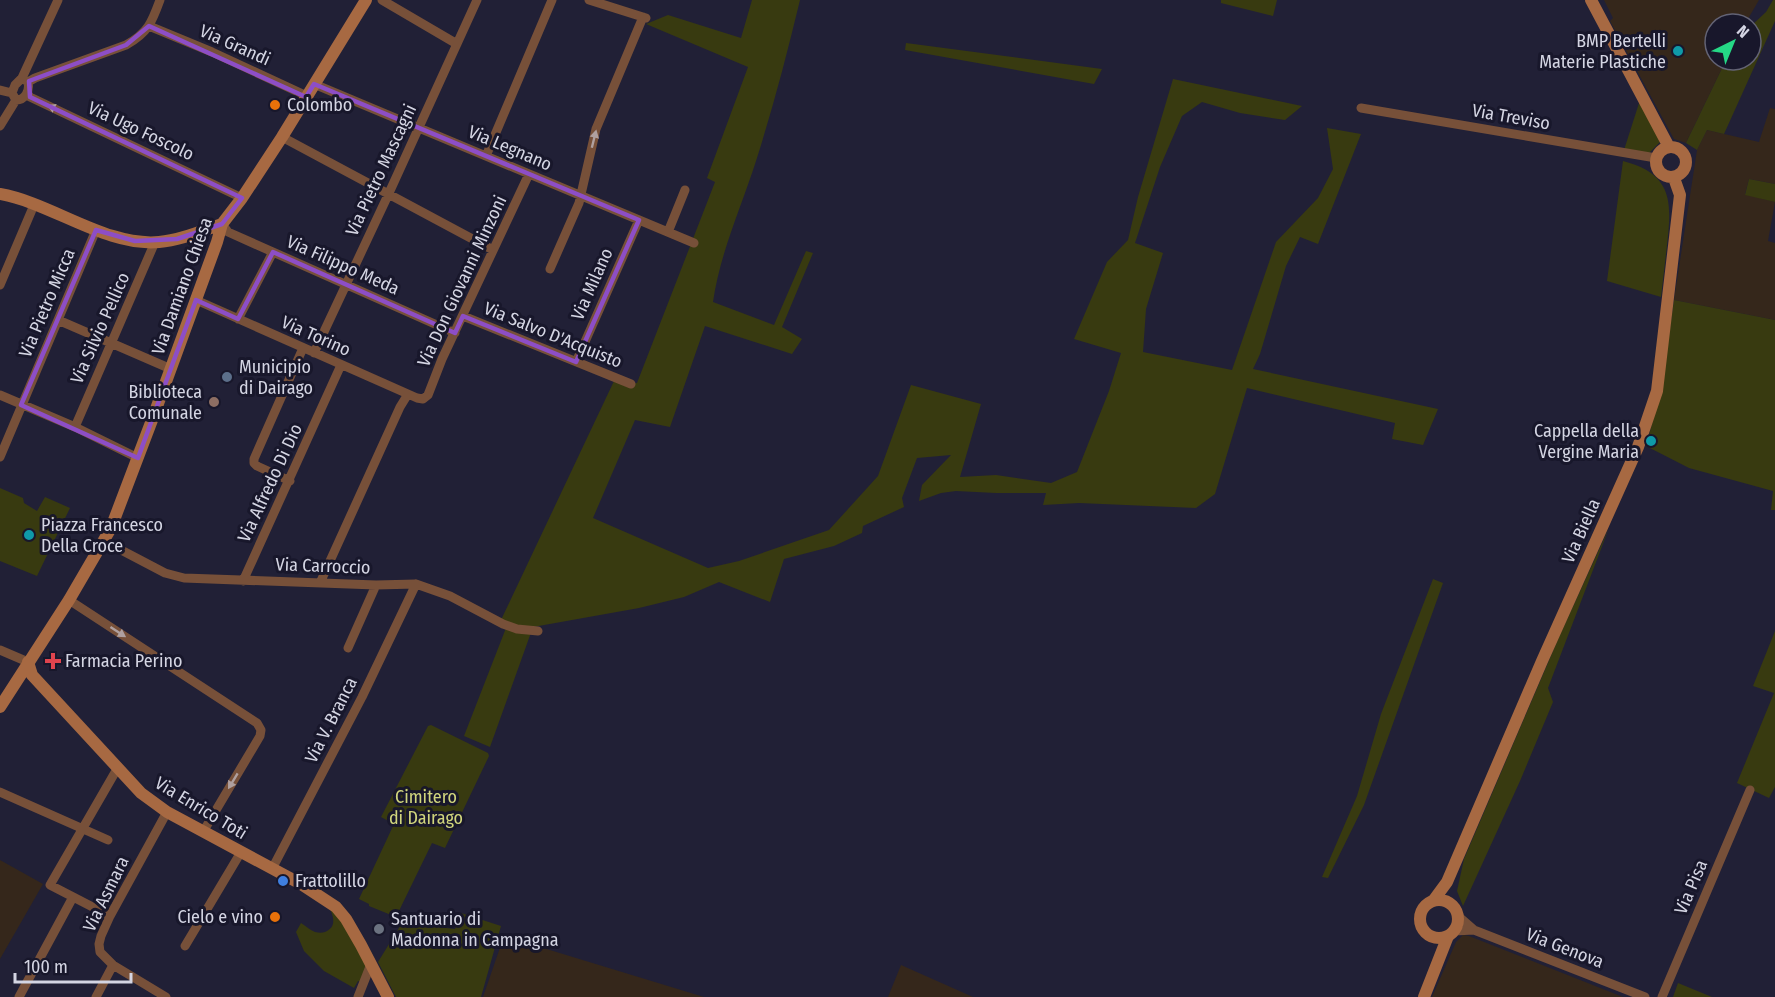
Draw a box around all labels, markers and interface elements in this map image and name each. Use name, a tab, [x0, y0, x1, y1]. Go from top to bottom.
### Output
north arrow	[1703, 12, 1763, 72]
street label: Via Grandi	[196, 20, 274, 70]
text: N	[1733, 21, 1753, 42]
place label: BMP Bertelli Materie Plastiche	[1539, 30, 1666, 73]
marker: BMP Bertelli Materie Plastiche	[1671, 44, 1685, 58]
place label: Colombo	[287, 94, 352, 116]
street label: Via Ugo Foscolo	[84, 97, 198, 165]
marker: Colombo	[268, 98, 282, 112]
street label: Via Treviso	[1470, 99, 1552, 135]
street label: Via Pietro Mascagni	[341, 101, 421, 239]
one-way arrow	[48, 105, 65, 114]
street label: Via Legnano	[465, 120, 555, 176]
one-way arrow	[589, 130, 599, 148]
street label: Via Don Giovanni Minzoni	[413, 192, 511, 370]
street label: Via Damiano Chiesa	[147, 214, 217, 358]
street label: Via Filippo Meda	[283, 230, 403, 300]
street label: Via Pietro Micca	[14, 245, 80, 361]
street label: Via Milano	[566, 245, 618, 323]
street label: Via Silvio Pellico	[66, 269, 134, 387]
street label: Via Salvo D'Acquisto	[481, 297, 625, 373]
street label: Via Torino	[278, 311, 354, 361]
place label: Municipio di Dairago	[239, 356, 313, 399]
marker: Municipio di Dairago	[220, 370, 234, 384]
place label: Biblioteca Comunale	[128, 381, 202, 424]
marker: Biblioteca Comunale	[207, 395, 221, 409]
street label: Via Alfredo Di Dio	[233, 420, 307, 546]
place label: Cappella della Vergine Maria	[1534, 420, 1639, 463]
marker: Cappella della Vergine Maria	[1644, 434, 1658, 448]
street label: Via Biella	[1557, 495, 1605, 567]
place label: Piazza Francesco Della Croce	[41, 514, 163, 557]
marker: Piazza Francesco Della Croce	[22, 528, 36, 542]
street label: Via Carroccio	[275, 553, 371, 579]
one-way arrow	[110, 626, 126, 637]
place label: Farmacia Perino	[65, 650, 182, 672]
marker: Farmacia Perino	[46, 654, 60, 668]
street label: Via V. Branca	[300, 673, 362, 767]
street label: Via Enrico Toti	[151, 772, 251, 844]
one-way arrow	[228, 773, 239, 789]
park label: Cimitero di Dairago	[389, 786, 463, 829]
street label: Via Asmara	[78, 853, 134, 935]
street label: Via Pisa	[1670, 856, 1712, 918]
place label: Frattolillo	[295, 870, 366, 892]
marker: Frattolillo	[276, 874, 290, 888]
place label: Cielo e vino	[177, 906, 263, 928]
place label: Santuario di Madonna in Campagna	[391, 908, 559, 951]
marker: Cielo e vino	[268, 910, 282, 924]
marker: Santuario di Madonna in Campagna	[372, 922, 386, 936]
street label: Via Genova	[1523, 923, 1607, 973]
scale bar	[15, 946, 130, 984]
text: 100 m	[24, 956, 68, 978]

